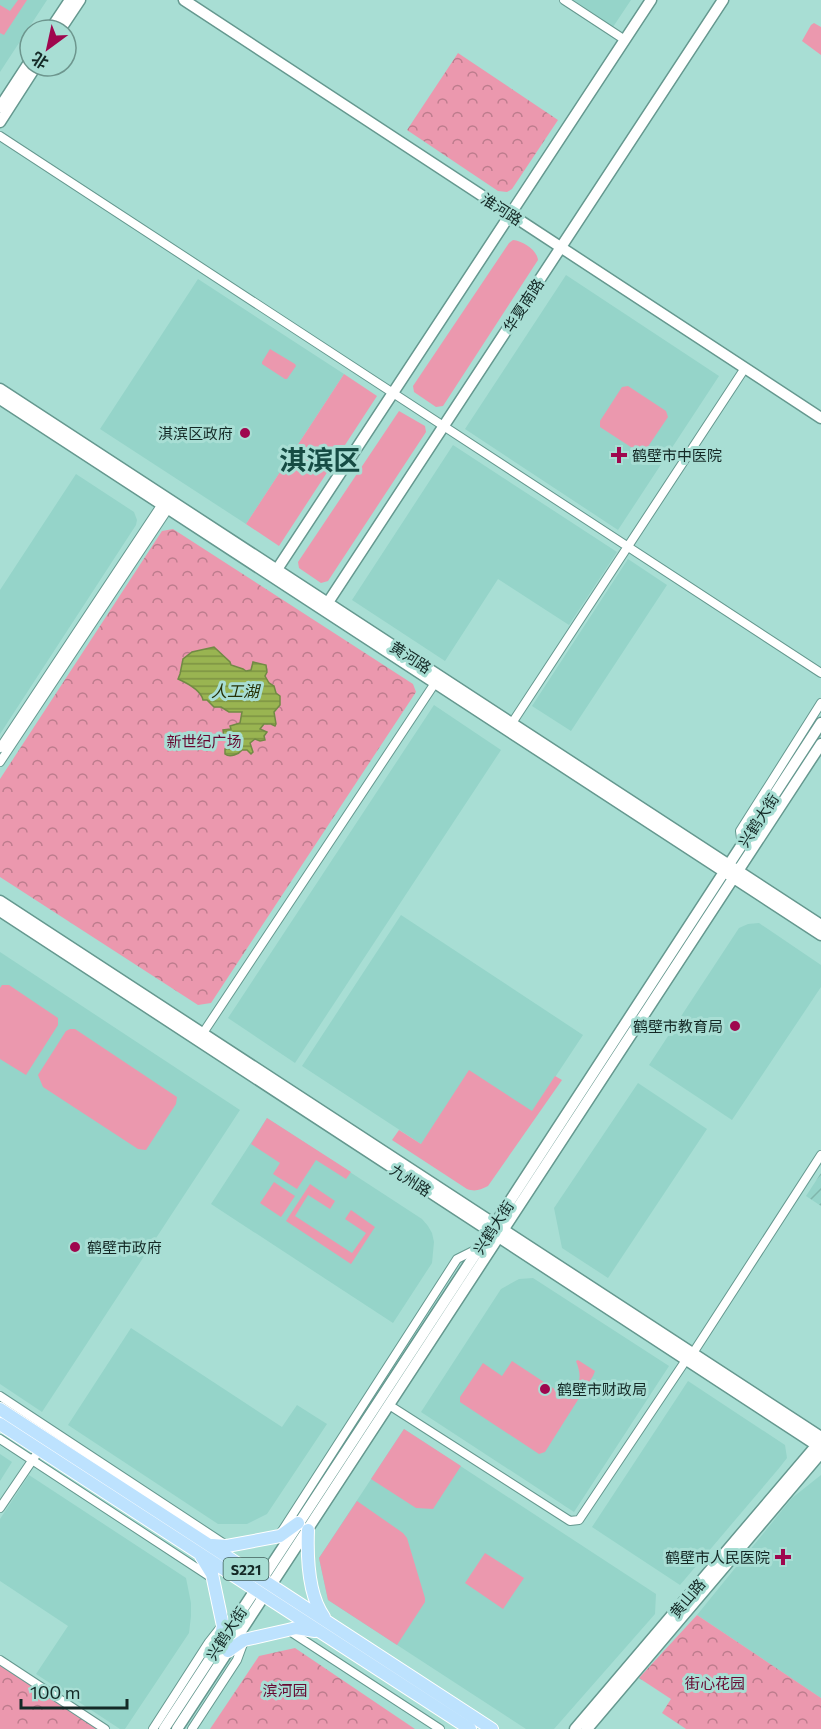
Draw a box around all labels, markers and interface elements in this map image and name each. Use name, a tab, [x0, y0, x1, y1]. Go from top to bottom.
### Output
north arrow	[18, 18, 78, 78]
text: 北	[28, 49, 51, 73]
street label: 淮河路	[478, 189, 526, 229]
street label: 华夏南路	[499, 275, 547, 335]
place label: 淇滨区政府	[158, 424, 233, 442]
marker: 淇滨区政府	[238, 426, 252, 440]
district label: 淇滨区	[280, 443, 361, 476]
marker: 鹤壁市中医院	[610, 446, 628, 464]
place label: 鹤壁市中医院	[632, 446, 722, 464]
street label: 黄河路	[387, 637, 435, 677]
water label: 人工湖	[211, 681, 262, 700]
park label: 新世纪广场	[166, 732, 242, 750]
street label: 兴鹤大街	[734, 790, 782, 850]
place label: 鹤壁市教育局	[633, 1017, 723, 1035]
marker: 鹤壁市教育局	[728, 1019, 742, 1033]
street label: 九州路	[387, 1160, 435, 1200]
street label: 兴鹤大街	[469, 1197, 517, 1257]
place label: 鹤壁市政府	[87, 1238, 162, 1256]
marker: 鹤壁市政府	[68, 1240, 82, 1254]
place label: 鹤壁市财政局	[557, 1380, 647, 1398]
marker: 鹤壁市财政局	[538, 1382, 552, 1396]
place label: 鹤壁市人民医院	[665, 1548, 770, 1566]
marker: 鹤壁市人民医院	[774, 1548, 792, 1566]
road number: S221	[224, 1558, 268, 1580]
street label: 黄山路	[666, 1575, 708, 1621]
street label: 兴鹤大街	[202, 1603, 250, 1663]
scale bar	[21, 1672, 128, 1710]
park label: 街心花园	[685, 1674, 745, 1692]
text: 100 m	[30, 1681, 80, 1703]
park label: 滨河园	[262, 1681, 308, 1699]

